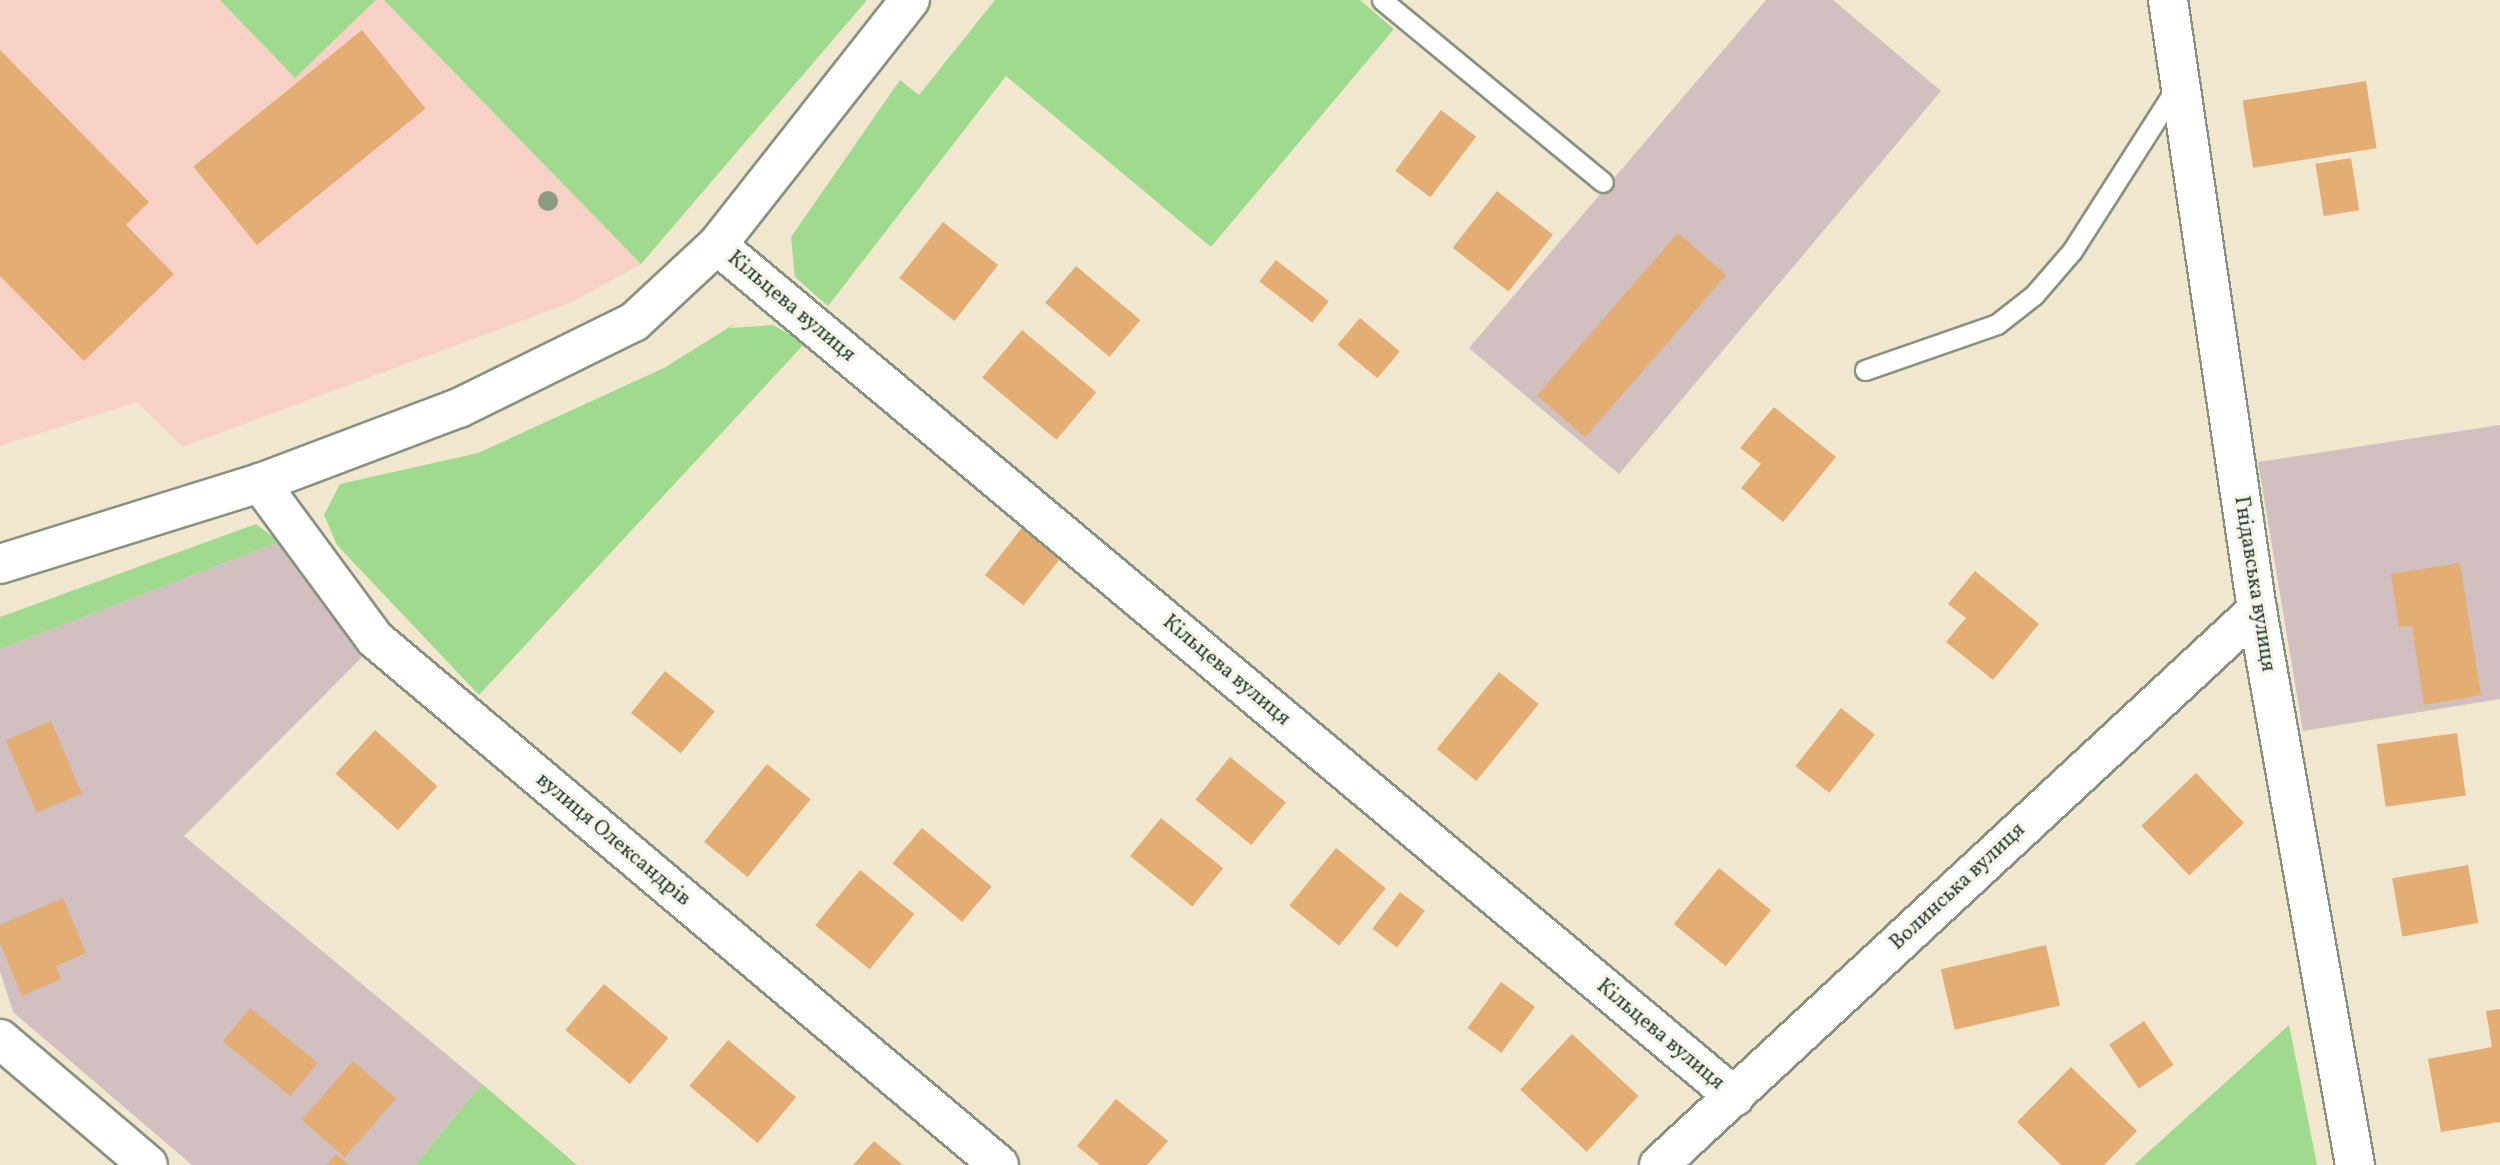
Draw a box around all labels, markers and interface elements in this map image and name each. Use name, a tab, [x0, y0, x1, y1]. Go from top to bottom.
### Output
street label: Кільцева вулиця	[722, 246, 860, 368]
street label: Гнідавська вулиця	[2228, 495, 2280, 673]
street label: Кільцева вулиця	[1157, 610, 1295, 732]
street label: вулиця Олександрів	[531, 768, 695, 912]
street label: Волинська вулиця	[1885, 818, 2031, 956]
street label: Кільцева вулиця	[1591, 974, 1729, 1096]

